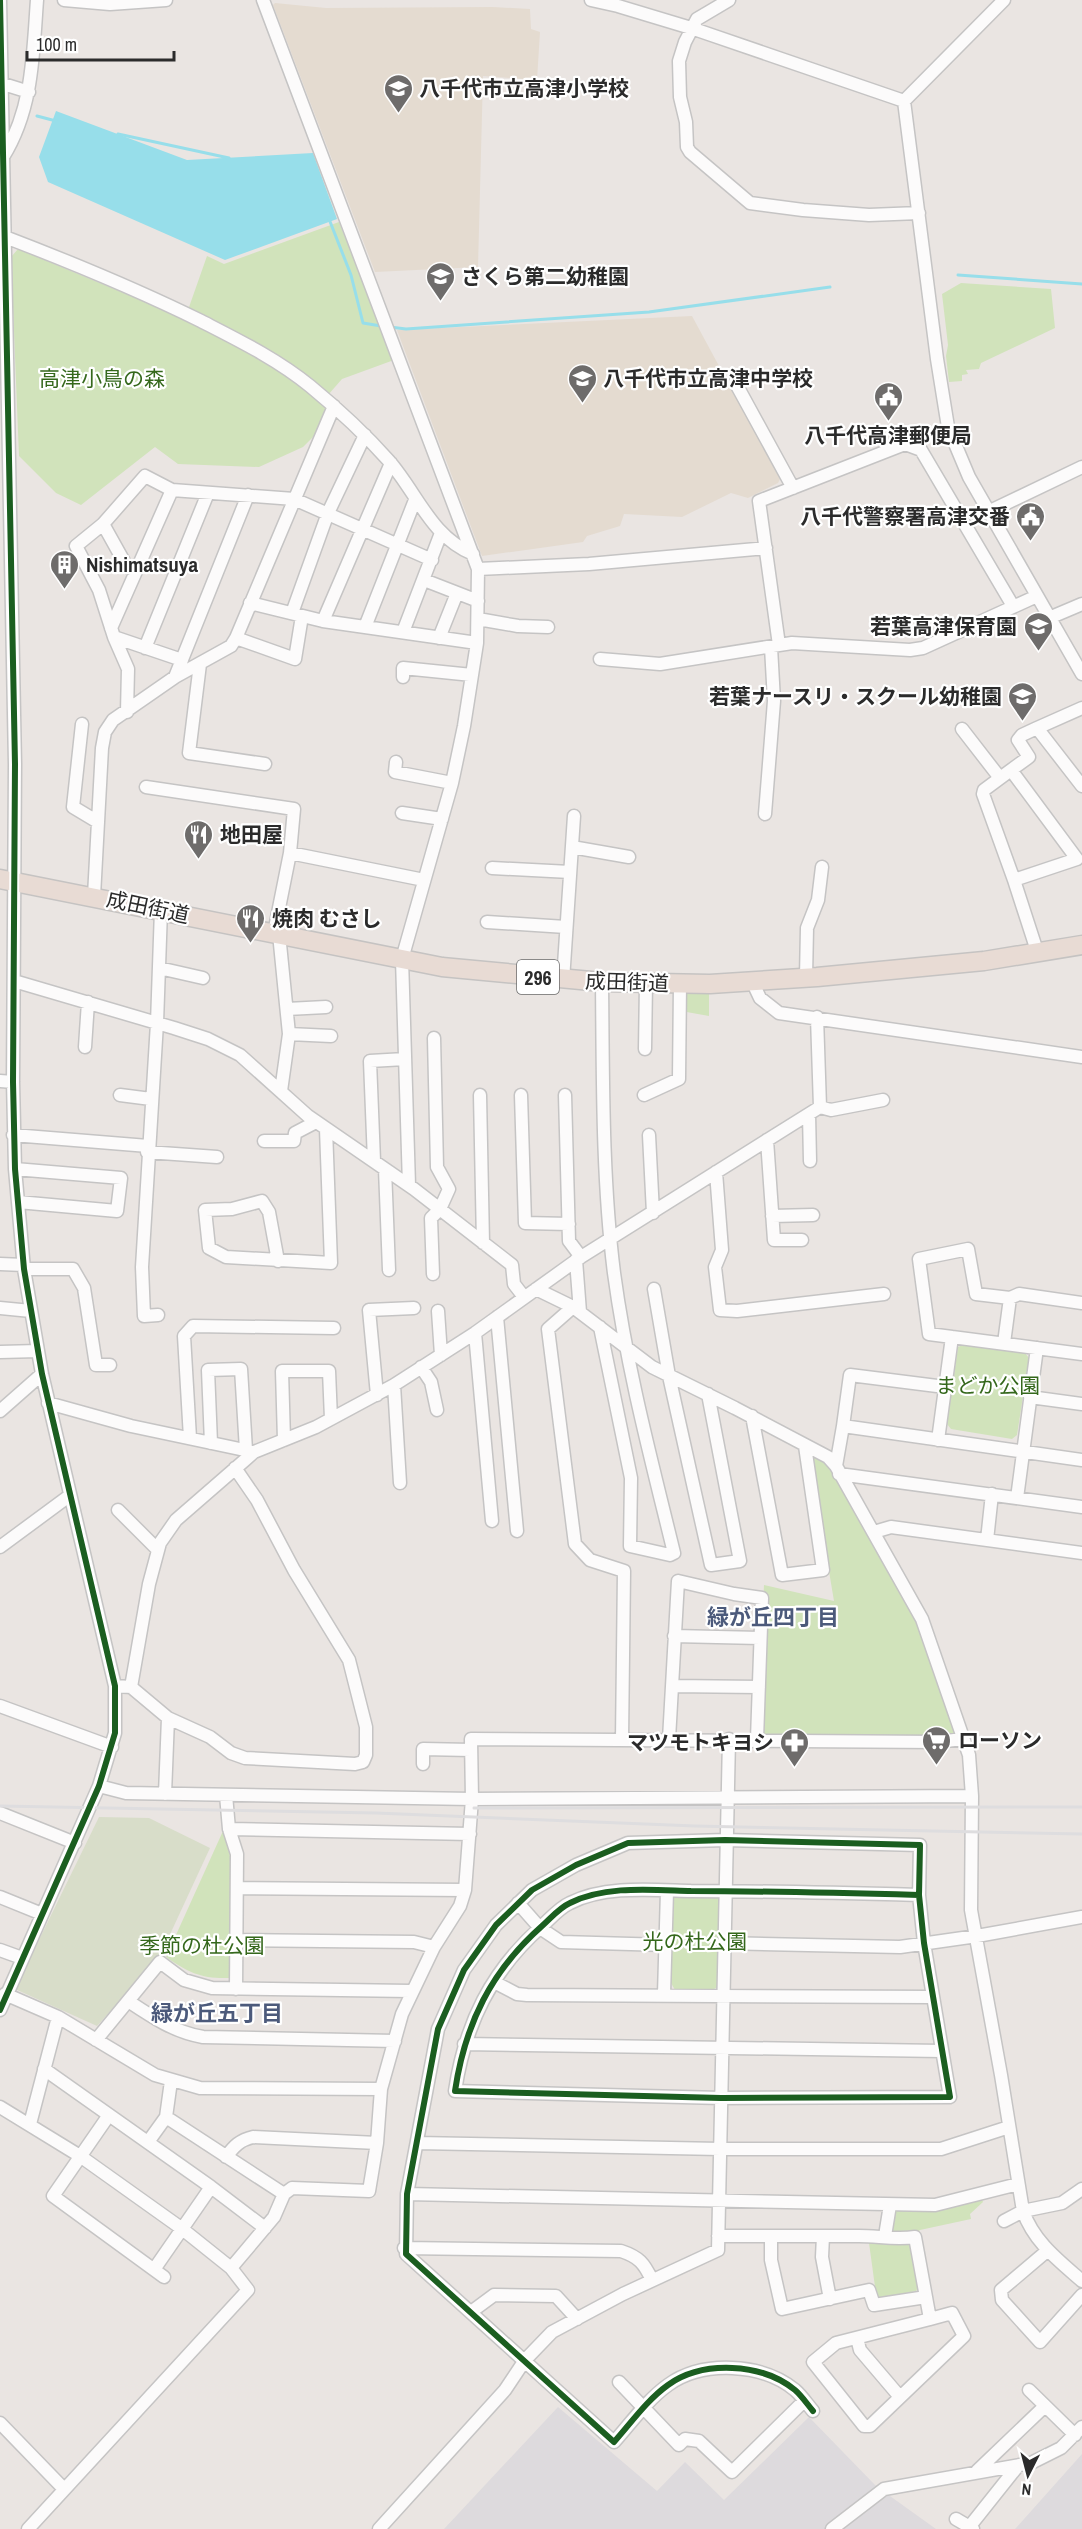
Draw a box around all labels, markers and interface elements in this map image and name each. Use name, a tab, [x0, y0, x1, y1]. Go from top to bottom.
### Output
scale bar	[27, 24, 174, 62]
text: 100 m	[36, 32, 77, 57]
school or university icon: 八千代市立高津小学校	[382, 72, 414, 114]
place label: 八千代市立高津小学校	[419, 74, 629, 103]
school or university icon: さくら第二幼稚園	[424, 260, 456, 302]
place label: さくら第二幼稚園	[461, 262, 629, 291]
school or university icon: 八千代市立高津中学校	[566, 362, 598, 404]
park label: 高津小鳥の森	[39, 364, 165, 393]
place label: 八千代市立高津中学校	[603, 364, 813, 393]
public building icon: 八千代高津郵便局	[872, 380, 904, 422]
place label: 八千代高津郵便局	[804, 421, 972, 450]
public building icon: 八千代警察署高津交番	[1015, 500, 1047, 542]
place label: 八千代警察署高津交番	[800, 502, 1010, 531]
building icon: Nishimatsuya	[49, 548, 81, 590]
place label: Nishimatsuya	[86, 550, 198, 579]
school or university icon: 若葉高津保育園	[1022, 610, 1054, 652]
place label: 若葉高津保育園	[870, 612, 1017, 641]
school or university icon: 若葉ナースリ・スクール幼稚園	[1007, 680, 1039, 722]
place label: 若葉ナースリ・スクール幼稚園	[709, 682, 1002, 711]
restaurant icon: 地田屋	[183, 818, 215, 860]
place label: 地田屋	[220, 820, 283, 849]
street label: 成田街道	[104, 884, 192, 930]
restaurant icon: 焼肉 むさし	[235, 902, 267, 944]
place label: 焼肉 むさし	[272, 904, 382, 933]
road number: 296	[517, 960, 559, 994]
street label: 成田街道	[585, 966, 669, 998]
park label: まどか公園	[936, 1371, 1041, 1400]
district label: 緑が丘四丁目	[707, 1602, 839, 1632]
supermarket icon: ローソン	[921, 1724, 953, 1766]
pharmacy icon: マツモトキヨシ	[779, 1726, 811, 1768]
place label: ローソン	[958, 1726, 1042, 1755]
place label: マツモトキヨシ	[627, 1728, 774, 1757]
park label: 光の杜公園	[643, 1927, 748, 1956]
park label: 季節の杜公園	[139, 1931, 265, 1960]
district label: 緑が丘五丁目	[151, 1998, 283, 2028]
north arrow	[998, 2445, 1058, 2505]
text: N	[1021, 2478, 1032, 2501]

